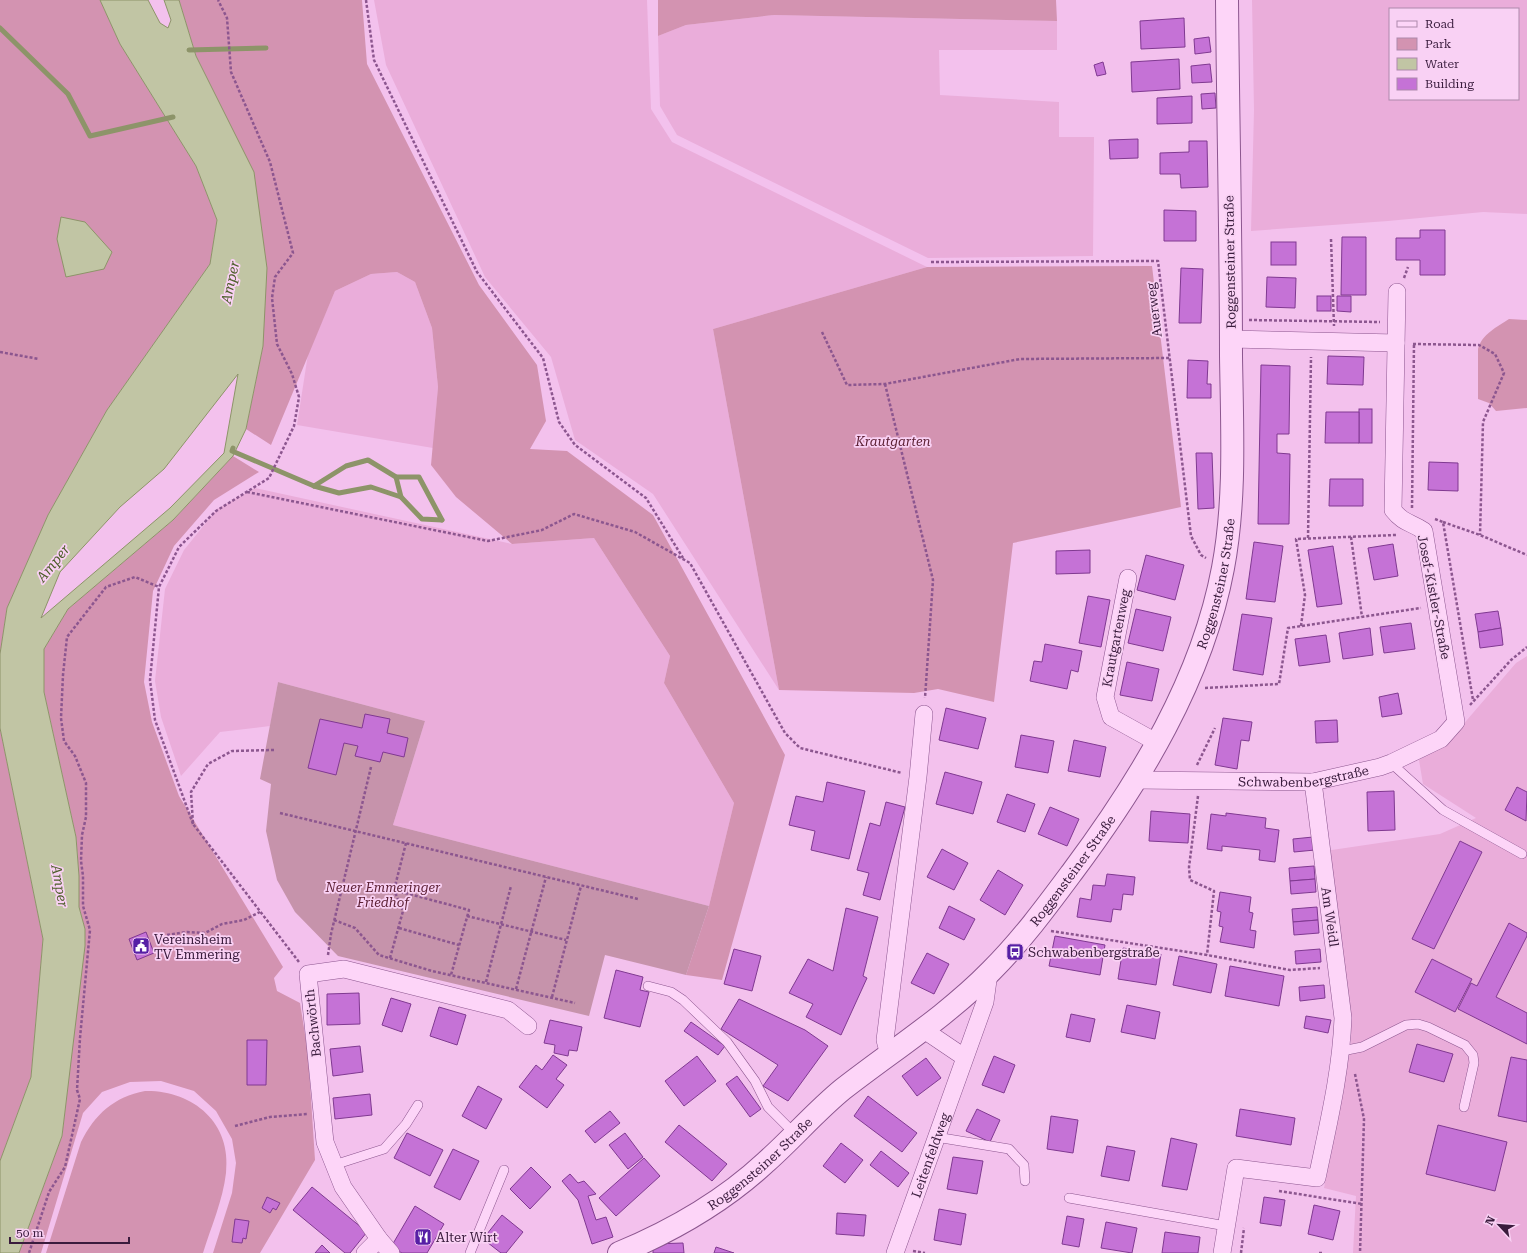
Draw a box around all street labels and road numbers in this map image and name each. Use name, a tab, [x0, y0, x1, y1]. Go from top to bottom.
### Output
street label: Roggensteiner Straße	[1221, 195, 1239, 329]
street label: Auerweg	[1143, 281, 1165, 338]
street label: Roggensteiner Straße	[1194, 518, 1237, 651]
street label: Josef-Kistler-Straße	[1415, 533, 1453, 661]
street label: Krautgartenweg	[1099, 587, 1133, 688]
street label: Schwabenbergstraße	[1238, 762, 1370, 790]
street label: Roggensteiner Straße	[1027, 812, 1118, 929]
street label: Am Weidl	[1318, 886, 1342, 948]
street label: Bachwörth	[302, 988, 324, 1058]
street label: Leitenfeldweg	[908, 1110, 952, 1200]
street label: Roggensteiner Straße	[705, 1114, 815, 1213]

